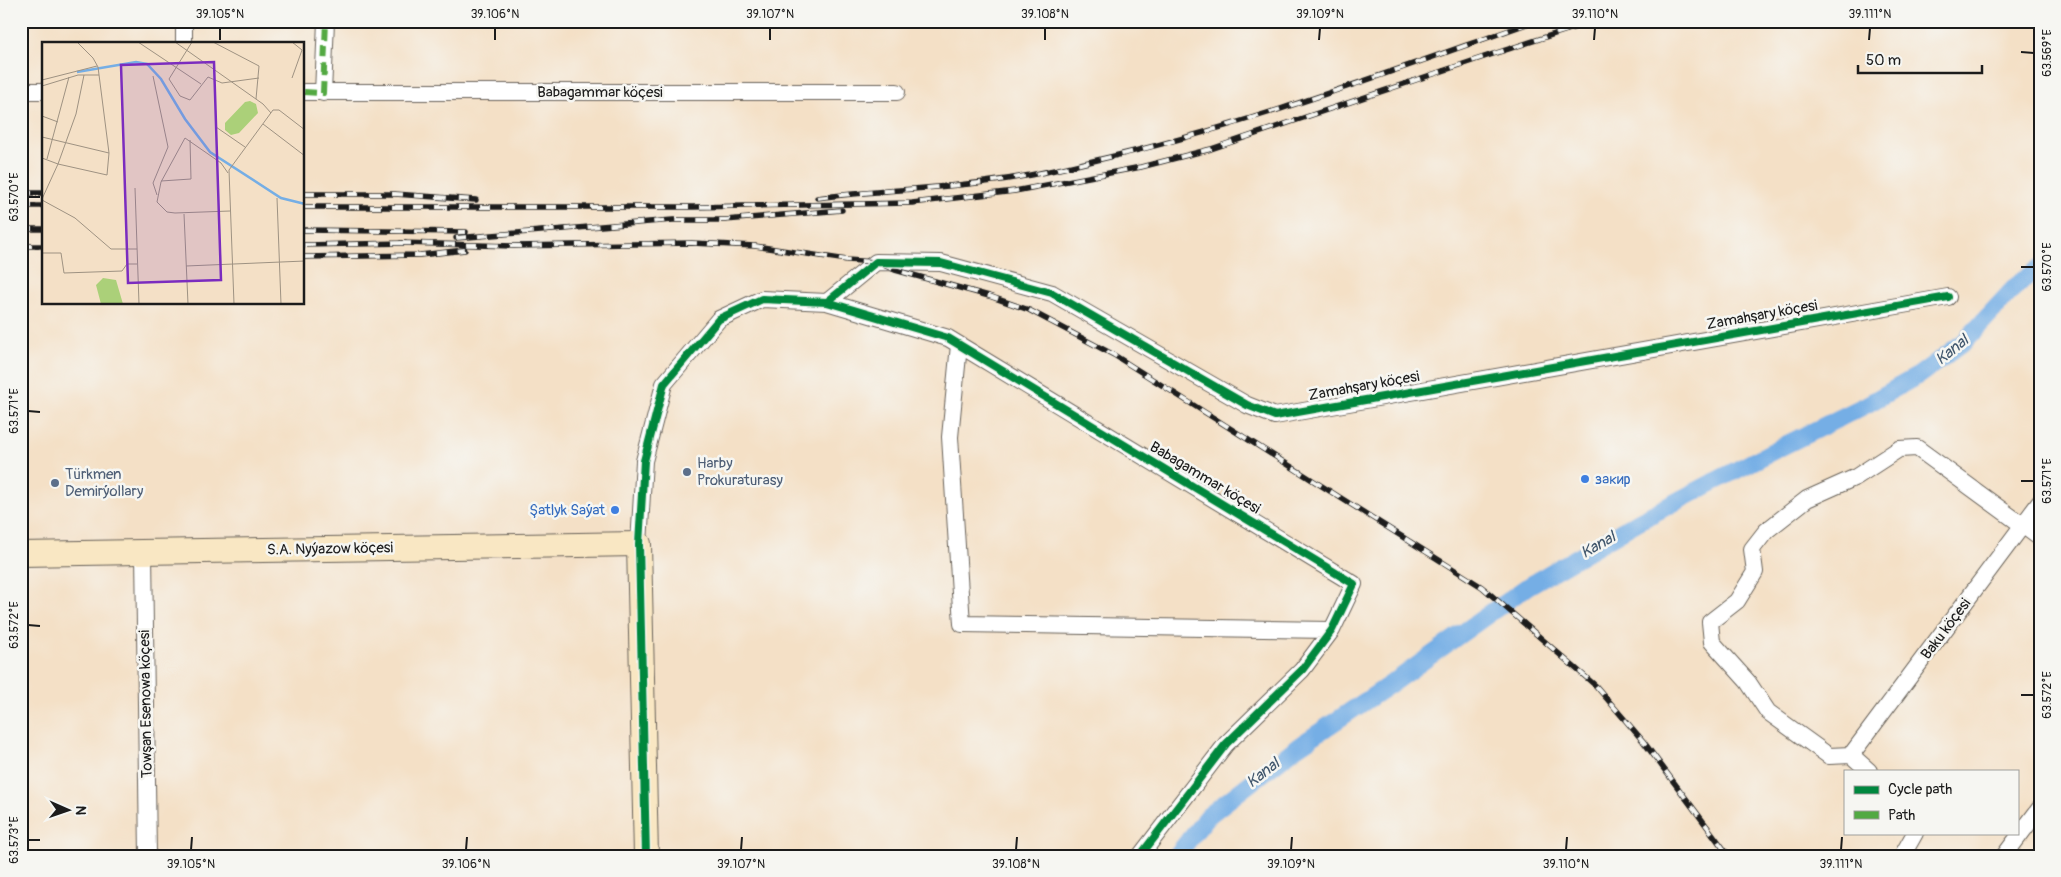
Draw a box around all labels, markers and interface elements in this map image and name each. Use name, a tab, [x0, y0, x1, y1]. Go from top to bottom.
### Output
text: 39.105°N	[196, 7, 244, 22]
text: 39.106°N	[471, 7, 519, 22]
text: 39.107°N	[746, 7, 794, 22]
text: 39.108°N	[1021, 7, 1069, 22]
text: 39.109°N	[1296, 7, 1344, 22]
text: 39.110°N	[1572, 7, 1618, 22]
text: 39.111°N	[1849, 7, 1891, 22]
text: 63.569°E	[2040, 29, 2055, 77]
inset map	[42, 42, 305, 305]
scale bar	[1858, 42, 1982, 74]
text: 50 m	[1866, 51, 1901, 70]
street label: Babagammar köçesi	[537, 83, 663, 102]
text: 63.570°E	[7, 173, 22, 221]
text: 63.570°E	[2040, 243, 2055, 291]
street label: Zamahşary köçesi	[1705, 296, 1819, 334]
water label: Kanal	[1931, 329, 1974, 369]
street label: Zamahşary köçesi	[1307, 367, 1421, 405]
text: 63.571°E	[7, 388, 22, 434]
street label: Babagammar köçesi	[1146, 438, 1264, 519]
place label: Harby Prokuraturasy	[697, 454, 783, 490]
text: 63.571°E	[2040, 458, 2055, 504]
place label: Türkmen Demirýollary	[65, 465, 144, 501]
marker: Harby Prokuraturasy	[681, 466, 693, 478]
place label: закир	[1595, 470, 1631, 489]
marker: закир	[1579, 473, 1591, 485]
marker: Türkmen Demirýollary	[49, 477, 61, 489]
place label: Şatlyk Saýat	[529, 501, 606, 520]
marker: Şatlyk Saýat	[609, 504, 621, 516]
water label: Kanal	[1577, 526, 1621, 563]
street label: S.A. Nyýazow köçesi	[267, 538, 394, 560]
street label: Baku köçesi	[1917, 594, 1975, 663]
text: 63.572°E	[7, 601, 22, 649]
street label: Towşan Esenowa köçesi	[135, 629, 157, 778]
text: 63.572°E	[2040, 671, 2055, 719]
water label: Kanal	[1242, 752, 1285, 792]
legend	[1844, 770, 2018, 834]
text: Cycle path	[1888, 780, 1952, 799]
north arrow	[42, 784, 92, 834]
text: N	[72, 805, 89, 815]
text: Path	[1888, 806, 1915, 825]
text: 63.573°E	[7, 816, 22, 864]
text: 39.105°N	[167, 857, 215, 872]
text: 39.106°N	[442, 857, 490, 872]
text: 39.107°N	[717, 857, 765, 872]
text: 39.108°N	[992, 857, 1040, 872]
text: 39.109°N	[1267, 857, 1315, 872]
text: 39.110°N	[1543, 857, 1589, 872]
text: 39.111°N	[1820, 857, 1862, 872]

